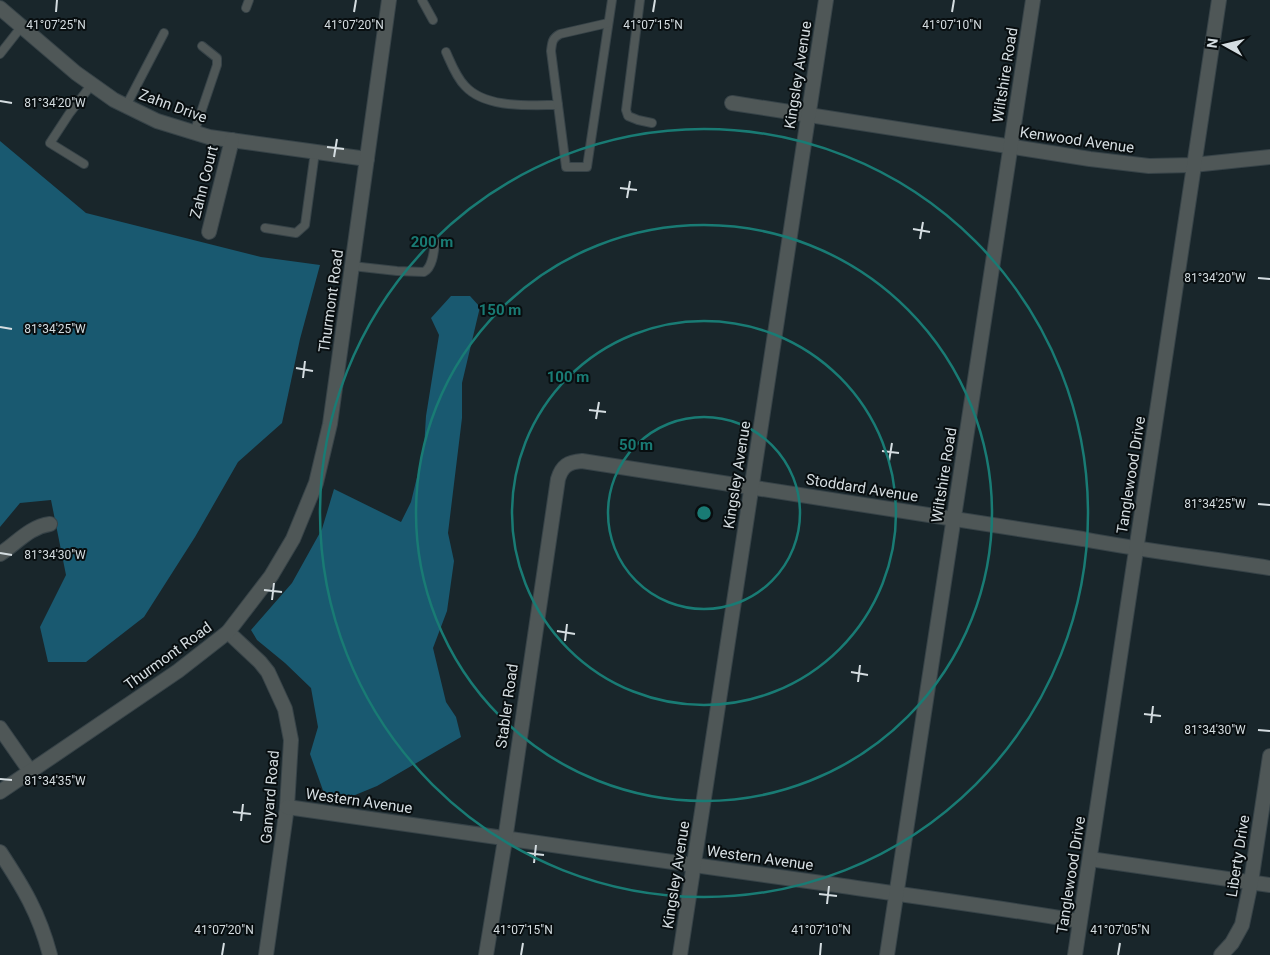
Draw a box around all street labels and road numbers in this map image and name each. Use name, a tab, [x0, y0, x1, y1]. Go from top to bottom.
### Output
street label: Kingsley Avenue	[781, 20, 815, 130]
street label: Wiltshire Road	[989, 26, 1021, 124]
street label: Zahn Drive	[137, 85, 210, 127]
street label: Kenwood Avenue	[1019, 123, 1135, 157]
street label: Zahn Court	[186, 144, 222, 220]
street label: Thurmont Road	[315, 248, 347, 354]
street label: Tanglewood Drive	[1113, 415, 1149, 535]
street label: Kingsley Avenue	[720, 420, 754, 530]
street label: Wiltshire Road	[928, 426, 960, 524]
street label: Stoddard Avenue	[805, 470, 919, 506]
street label: Thurmont Road	[121, 618, 215, 694]
street label: Stabler Road	[492, 663, 522, 749]
street label: Ganyard Road	[257, 750, 283, 844]
street label: Western Avenue	[304, 785, 414, 817]
street label: Liberty Drive	[1223, 814, 1253, 898]
street label: Tanglewood Drive	[1053, 815, 1089, 935]
street label: Kingsley Avenue	[659, 820, 693, 930]
street label: Western Avenue	[705, 842, 815, 874]

